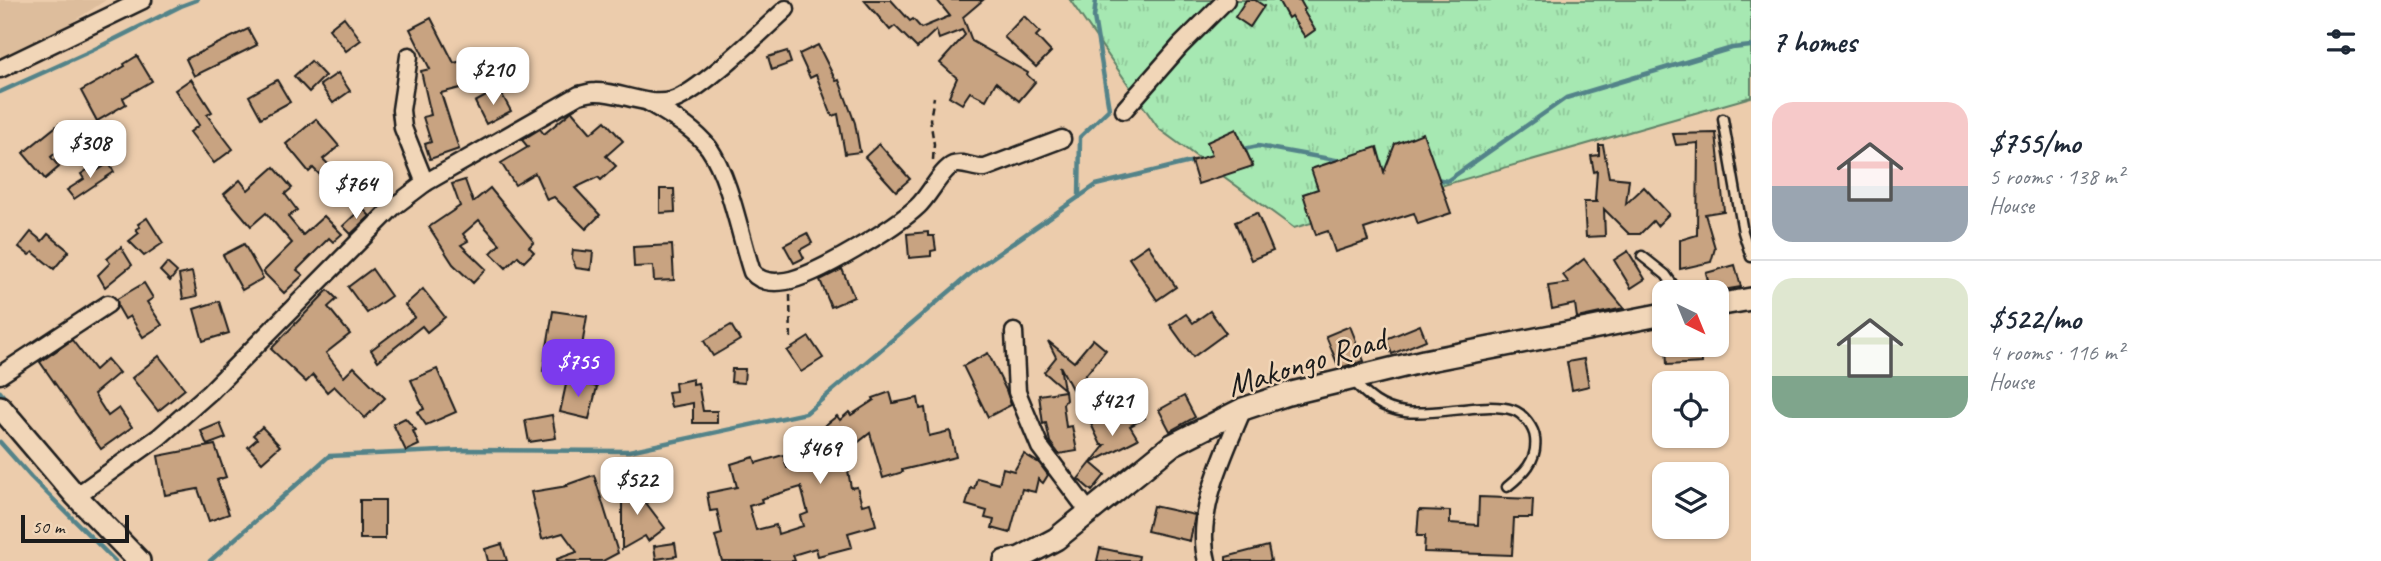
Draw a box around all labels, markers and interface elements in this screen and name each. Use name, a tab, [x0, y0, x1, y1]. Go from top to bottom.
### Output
text: 7 homes	[1772, 23, 1857, 61]
icon: filters	[2322, 23, 2360, 61]
pin: $210	[452, 48, 534, 107]
text: $210	[472, 55, 514, 84]
pin: $308	[49, 120, 131, 180]
text: $755/mo	[1989, 124, 2080, 162]
text: $308	[69, 128, 111, 157]
icon: home	[1828, 130, 1912, 214]
pin: $764	[315, 162, 397, 221]
text: 5 rooms · 138 m²	[1989, 162, 2124, 191]
text: $764	[335, 169, 377, 198]
text: House	[1989, 191, 2034, 220]
north arrow	[1652, 280, 1729, 357]
map controls	[1652, 280, 1729, 539]
text: $522/mo	[1989, 300, 2081, 338]
icon: home	[1828, 306, 1912, 390]
street label: Makongo Road	[1222, 317, 1395, 406]
text: 4 rooms · 116 m²	[1989, 338, 2124, 367]
pin: $755	[537, 340, 619, 399]
text: $755	[558, 347, 598, 376]
text: House	[1989, 367, 2034, 396]
button: locate	[1652, 371, 1729, 448]
pin: $421	[1071, 378, 1153, 438]
text: $421	[1091, 386, 1133, 415]
pin: $469	[779, 426, 861, 486]
text: $469	[799, 434, 841, 463]
pin: $522	[596, 458, 678, 517]
button: layers	[1652, 462, 1729, 539]
text: $522	[616, 465, 658, 494]
scale bar	[21, 512, 130, 544]
text: 50 m	[32, 515, 64, 539]

